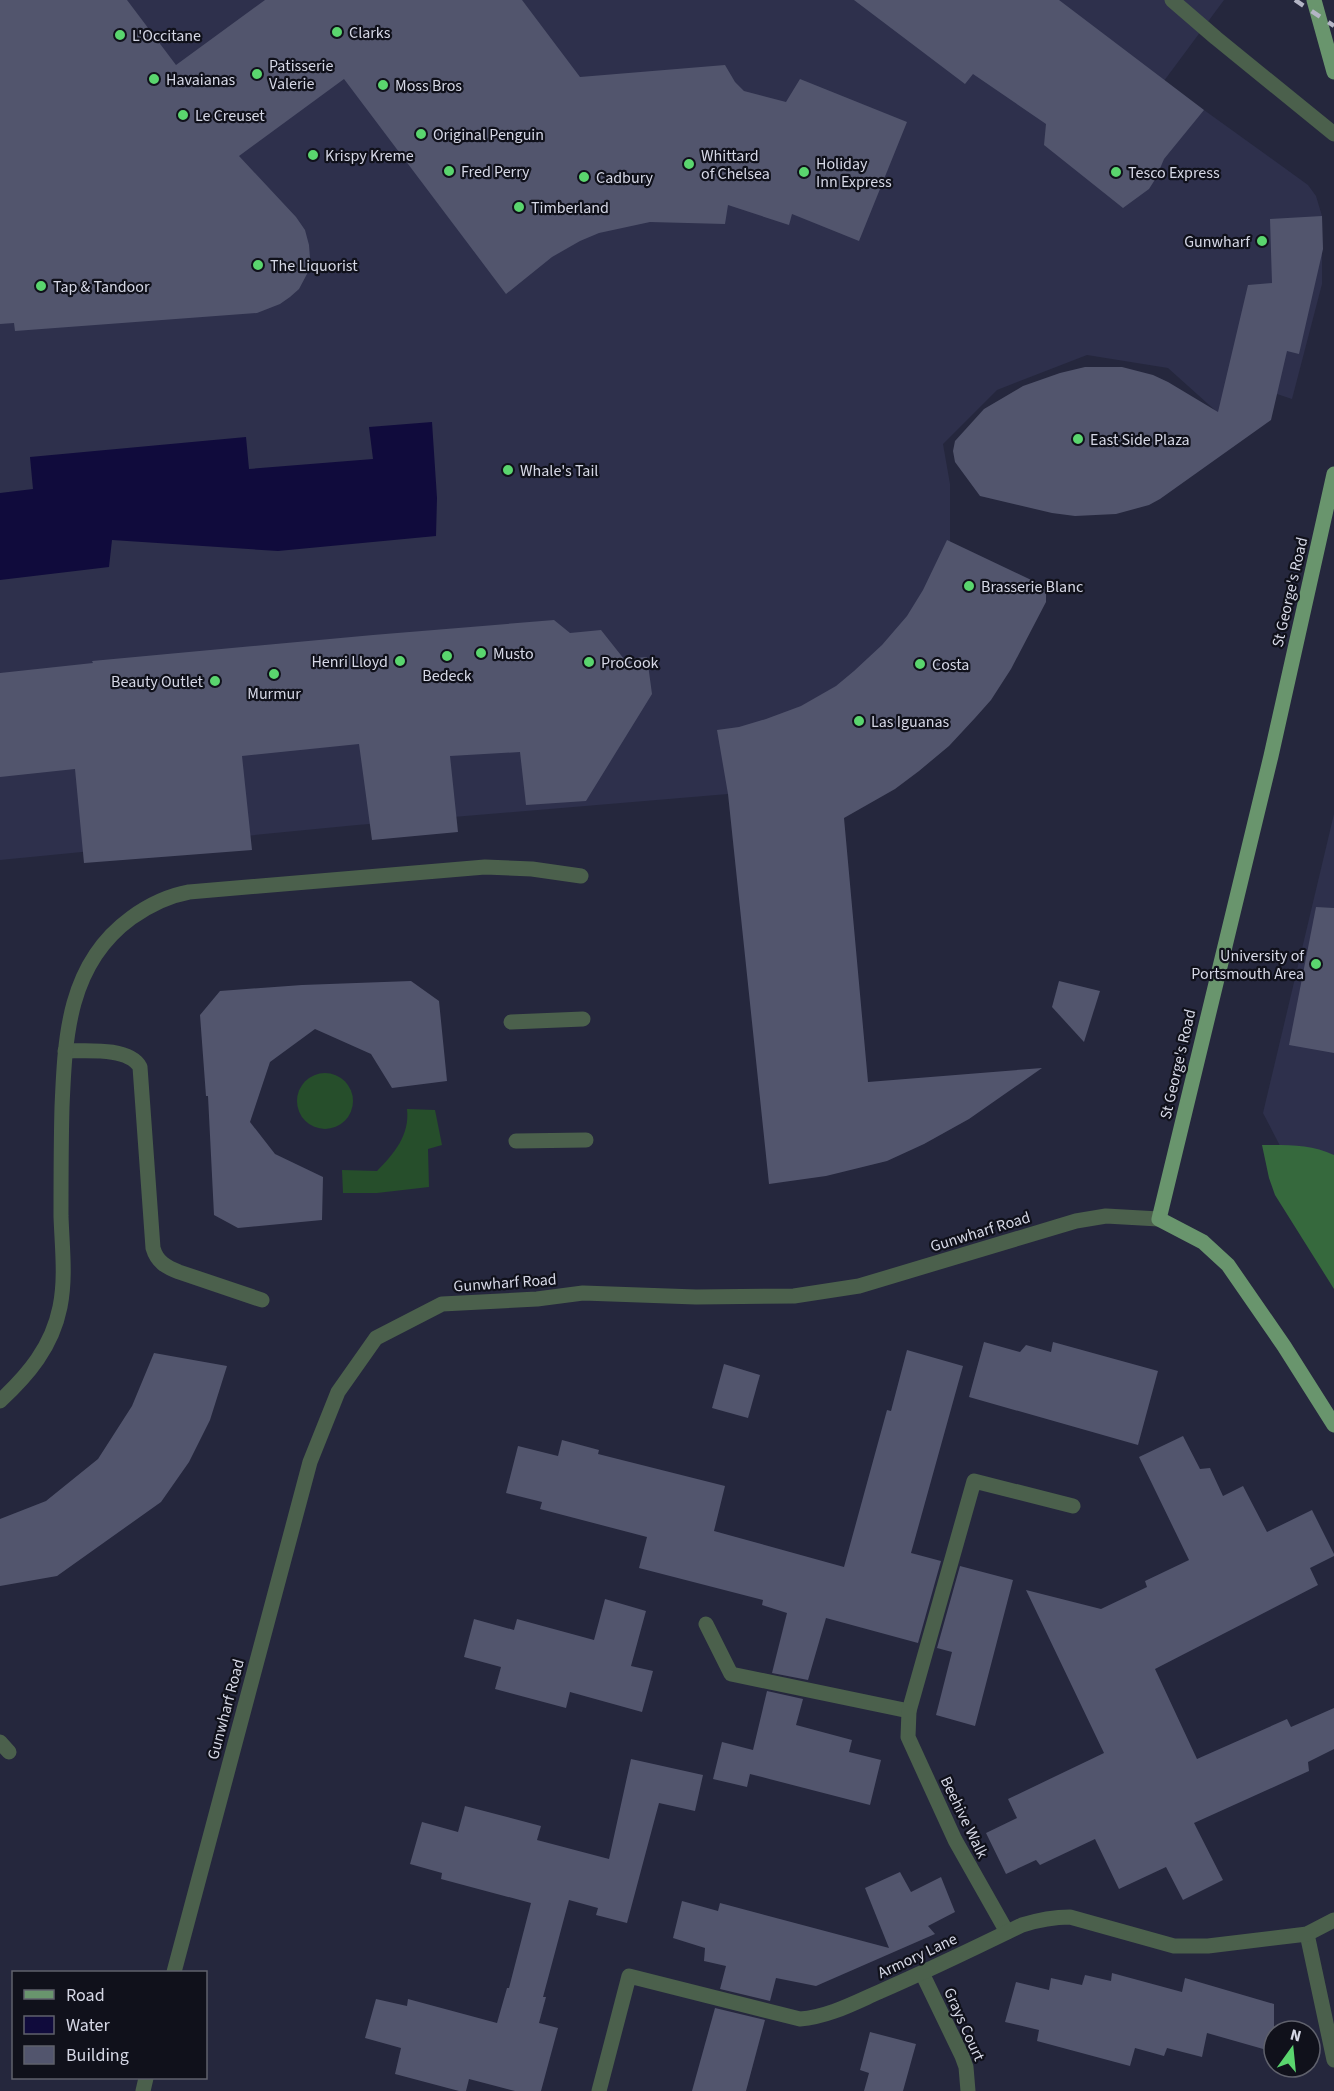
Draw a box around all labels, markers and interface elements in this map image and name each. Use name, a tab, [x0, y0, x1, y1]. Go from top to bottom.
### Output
place label: Clarks	[349, 22, 391, 44]
place label: L'Occitane	[132, 25, 201, 47]
marker: Clarks	[330, 25, 344, 39]
marker: L'Occitane	[113, 28, 127, 42]
place label: Patisserie Valerie	[269, 55, 333, 95]
marker: Patisserie Valerie	[250, 67, 264, 81]
place label: Havaianas	[166, 69, 236, 91]
marker: Havaianas	[147, 72, 161, 86]
place label: Moss Bros	[395, 75, 462, 97]
marker: Moss Bros	[376, 78, 390, 92]
place label: Le Creuset	[195, 105, 265, 127]
marker: Le Creuset	[176, 108, 190, 122]
place label: Original Penguin	[433, 124, 544, 146]
marker: Original Penguin	[414, 127, 428, 141]
place label: Krispy Kreme	[325, 145, 414, 167]
place label: Whittard of Chelsea	[701, 145, 770, 185]
marker: Krispy Kreme	[306, 148, 320, 162]
place label: Holiday Inn Express	[816, 153, 892, 193]
marker: Whittard of Chelsea	[682, 157, 696, 171]
place label: Fred Perry	[461, 161, 530, 183]
place label: Tesco Express	[1128, 162, 1220, 184]
marker: Fred Perry	[442, 164, 456, 178]
marker: Holiday Inn Express	[797, 165, 811, 179]
marker: Tesco Express	[1109, 165, 1123, 179]
place label: Cadbury	[596, 167, 654, 189]
marker: Cadbury	[577, 170, 591, 184]
place label: Timberland	[531, 197, 609, 219]
marker: Timberland	[512, 200, 526, 214]
place label: Gunwharf	[1184, 231, 1251, 253]
marker: Gunwharf	[1255, 234, 1269, 248]
place label: The Liquorist	[270, 255, 358, 277]
marker: The Liquorist	[251, 258, 265, 272]
place label: Tap & Tandoor	[53, 276, 150, 298]
marker: Tap & Tandoor	[34, 279, 48, 293]
place label: East Side Plaza	[1090, 429, 1190, 451]
marker: East Side Plaza	[1071, 432, 1085, 446]
place label: Whale's Tail	[520, 460, 598, 482]
marker: Whale's Tail	[501, 463, 515, 477]
street label: St George's Road	[1267, 535, 1313, 649]
place label: Brasserie Blanc	[981, 576, 1083, 598]
marker: Brasserie Blanc	[962, 579, 976, 593]
place label: Musto	[493, 643, 534, 665]
marker: Musto	[474, 646, 488, 660]
marker: Bedeck	[440, 649, 454, 663]
place label: Henri Lloyd	[311, 651, 388, 673]
place label: ProCook	[601, 652, 659, 674]
marker: Henri Lloyd	[393, 654, 407, 668]
place label: Costa	[932, 654, 969, 676]
marker: ProCook	[582, 655, 596, 669]
marker: Costa	[913, 657, 927, 671]
place label: Bedeck	[422, 665, 472, 687]
marker: Murmur	[267, 667, 281, 681]
place label: Beauty Outlet	[111, 671, 204, 693]
marker: Beauty Outlet	[208, 674, 222, 688]
place label: Murmur	[247, 683, 301, 705]
place label: Las Iguanas	[871, 711, 950, 733]
marker: Las Iguanas	[852, 714, 866, 728]
place label: University of Portsmouth Area	[1191, 945, 1305, 985]
marker: University of Portsmouth Area	[1309, 957, 1323, 971]
street label: St George's Road	[1155, 1007, 1201, 1121]
street label: Gunwharf Road	[928, 1206, 1033, 1258]
street label: Gunwharf Road	[453, 1268, 557, 1298]
street label: Gunwharf Road	[202, 1656, 250, 1762]
street label: Beehive Walk	[935, 1773, 993, 1862]
street label: Armory Lane	[874, 1928, 961, 1984]
legend	[12, 1971, 207, 2079]
text: Road	[66, 1983, 105, 2008]
street label: Grays Court	[938, 1984, 990, 2065]
text: Water	[66, 2013, 110, 2038]
north arrow	[1262, 2019, 1322, 2079]
text: N	[1288, 2023, 1304, 2047]
text: Building	[66, 2043, 129, 2068]

